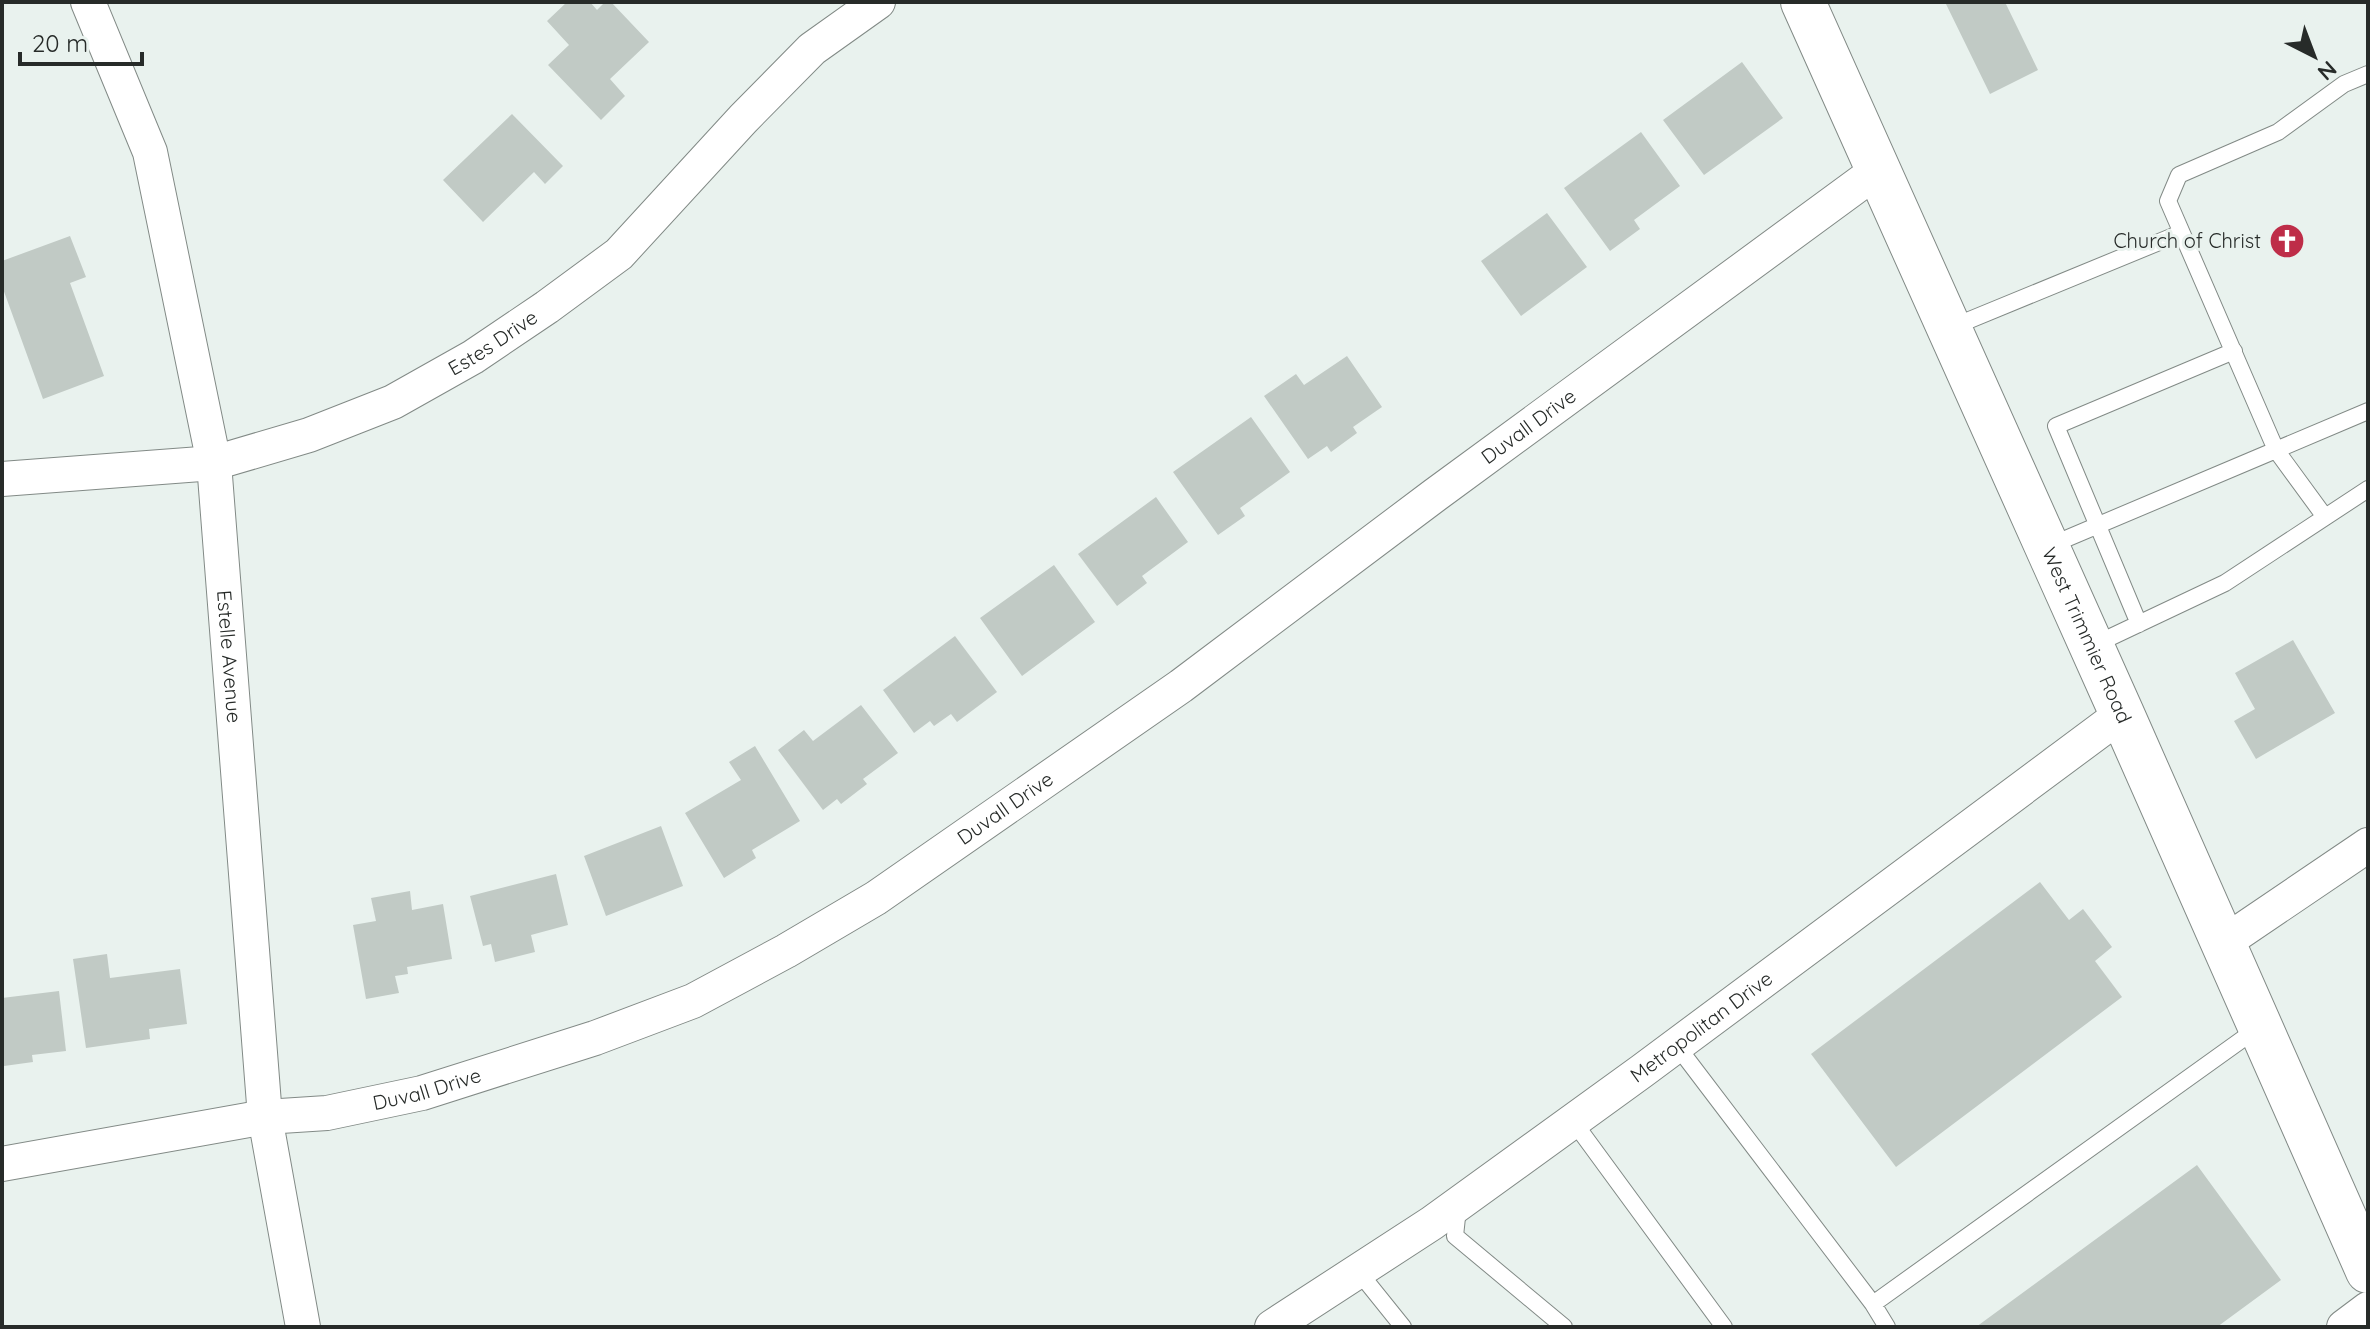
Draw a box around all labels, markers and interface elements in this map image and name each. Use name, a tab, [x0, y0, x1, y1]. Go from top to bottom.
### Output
scale bar	[20, 16, 142, 66]
north arrow	[2274, 16, 2354, 96]
text: 20 m	[32, 28, 88, 58]
text: N	[2312, 55, 2343, 87]
church icon: Church of Christ	[2268, 222, 2306, 260]
place label: Church of Christ	[2113, 228, 2261, 253]
street label: Estes Drive	[443, 304, 542, 380]
street label: Duvall Drive	[1476, 383, 1581, 469]
street label: West Trimmier Road	[2037, 543, 2137, 727]
street label: Estelle Avenue	[212, 589, 247, 724]
street label: Duvall Drive	[952, 766, 1058, 850]
street label: Metropolitan Drive	[1625, 965, 1777, 1088]
street label: Duvall Drive	[370, 1062, 484, 1115]

